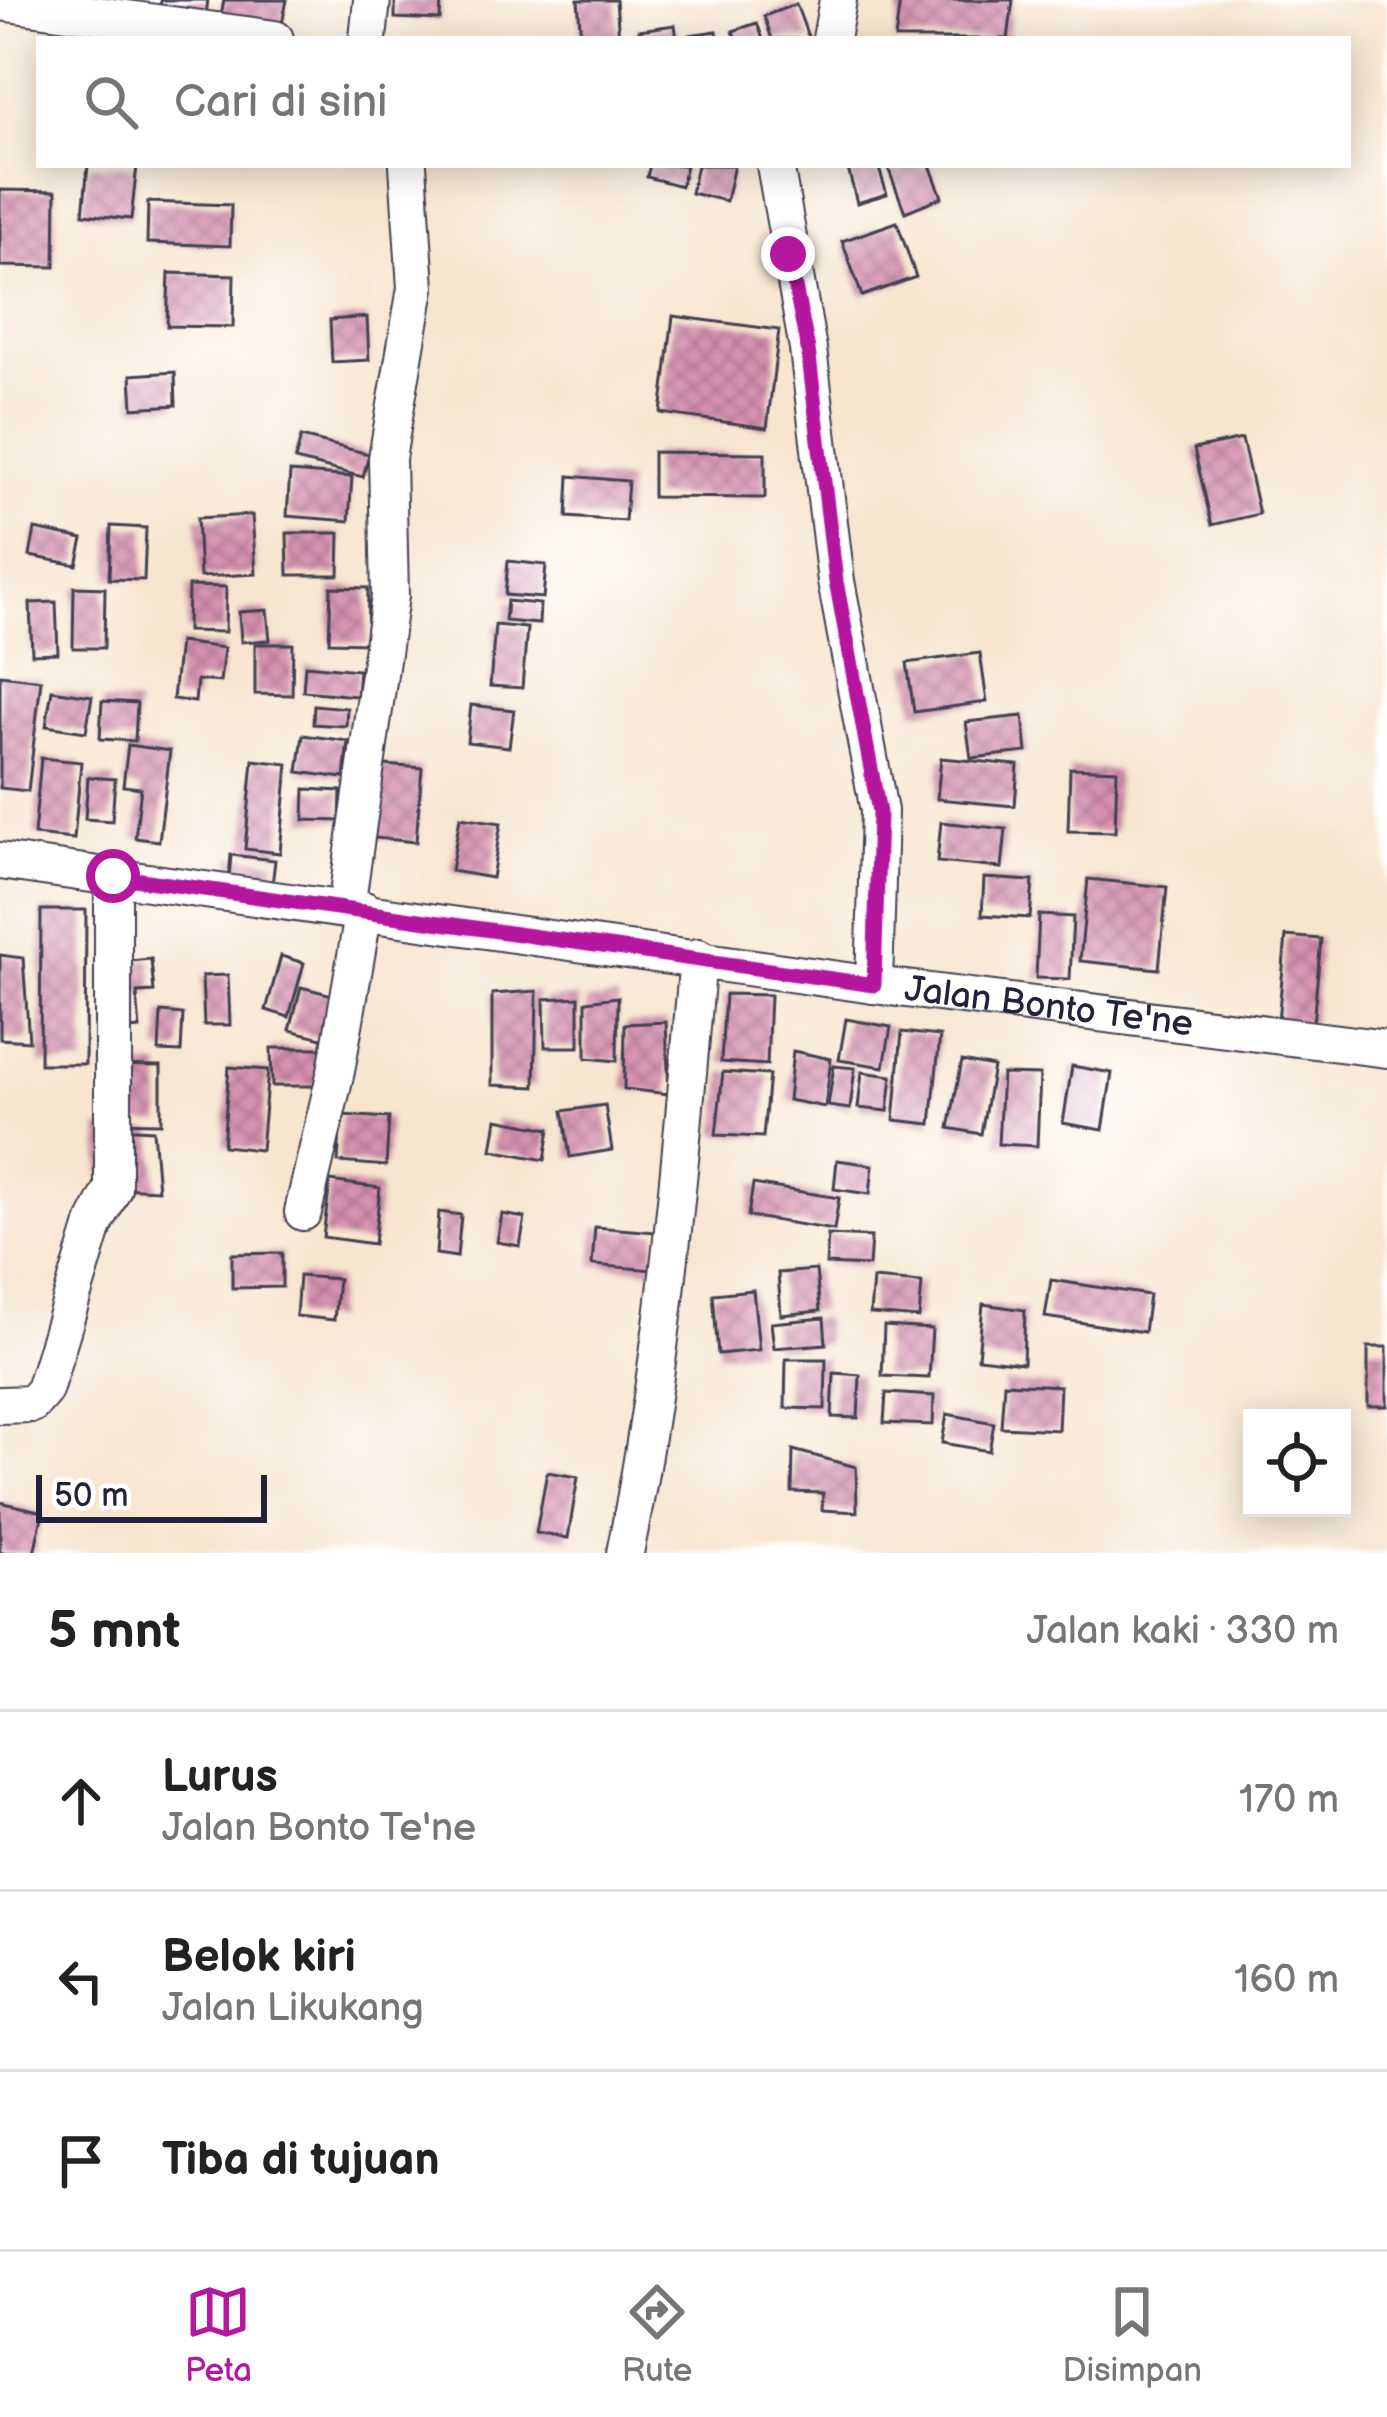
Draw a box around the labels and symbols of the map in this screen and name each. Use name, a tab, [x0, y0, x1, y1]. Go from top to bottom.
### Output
route end	[761, 227, 815, 281]
route start	[86, 849, 140, 903]
street label: Jalan Bonto Te'ne	[902, 968, 1196, 1046]
scale bar	[36, 1469, 267, 1522]

